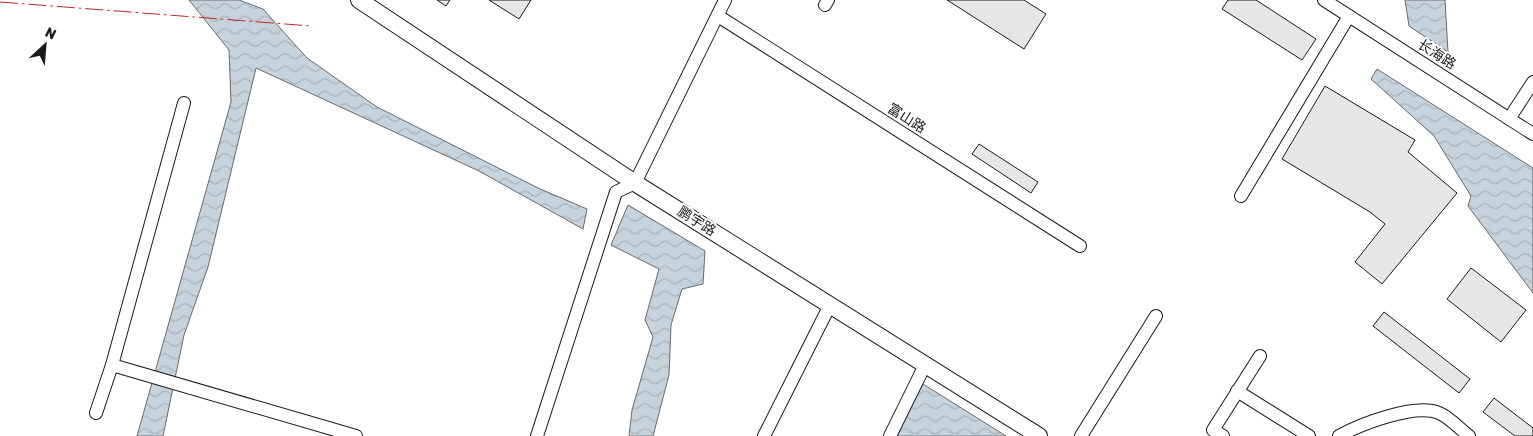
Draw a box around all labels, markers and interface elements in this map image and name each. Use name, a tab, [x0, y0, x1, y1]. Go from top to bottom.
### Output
north arrow	[20, 20, 70, 70]
text: N	[42, 24, 59, 44]
street label: 长海路	[1414, 36, 1459, 73]
street label: 富山路	[884, 100, 929, 137]
street label: 鹏宇路	[674, 203, 719, 240]

